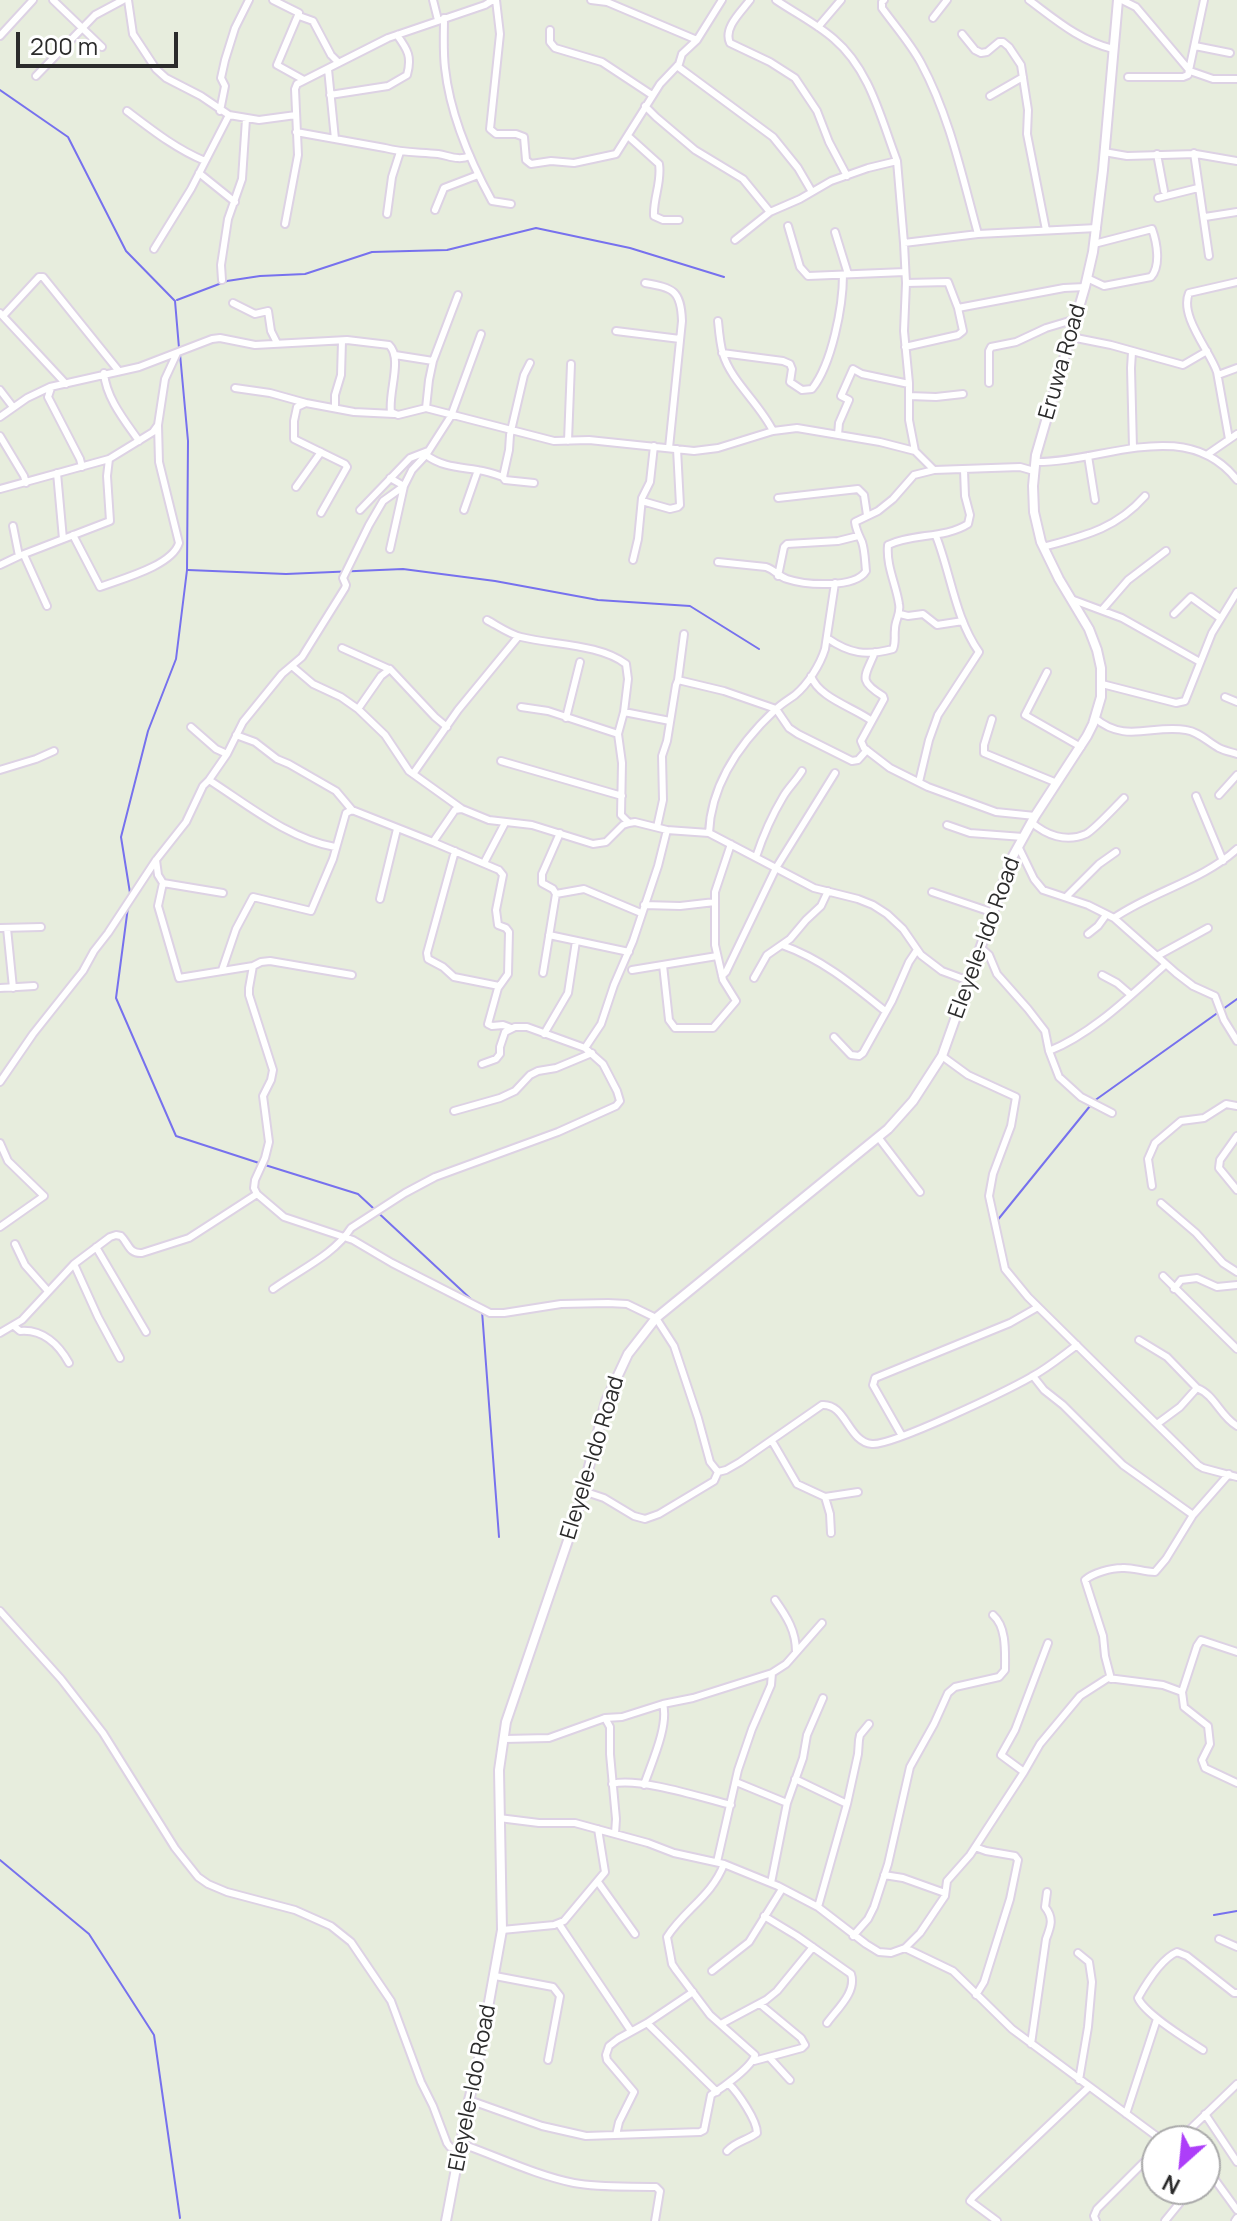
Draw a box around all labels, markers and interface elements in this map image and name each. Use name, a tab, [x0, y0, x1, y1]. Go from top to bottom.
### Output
scale bar	[20, 16, 182, 66]
text: 200 m	[30, 29, 98, 62]
street label: Eruwa Road	[1034, 301, 1092, 423]
street label: Eleyele-Ido Road	[944, 854, 1026, 1022]
street label: Eleyele-Ido Road	[556, 1373, 630, 1543]
street label: Eleyele-Ido Road	[444, 2002, 502, 2174]
north arrow	[1141, 2125, 1221, 2205]
text: N	[1157, 2168, 1185, 2202]

